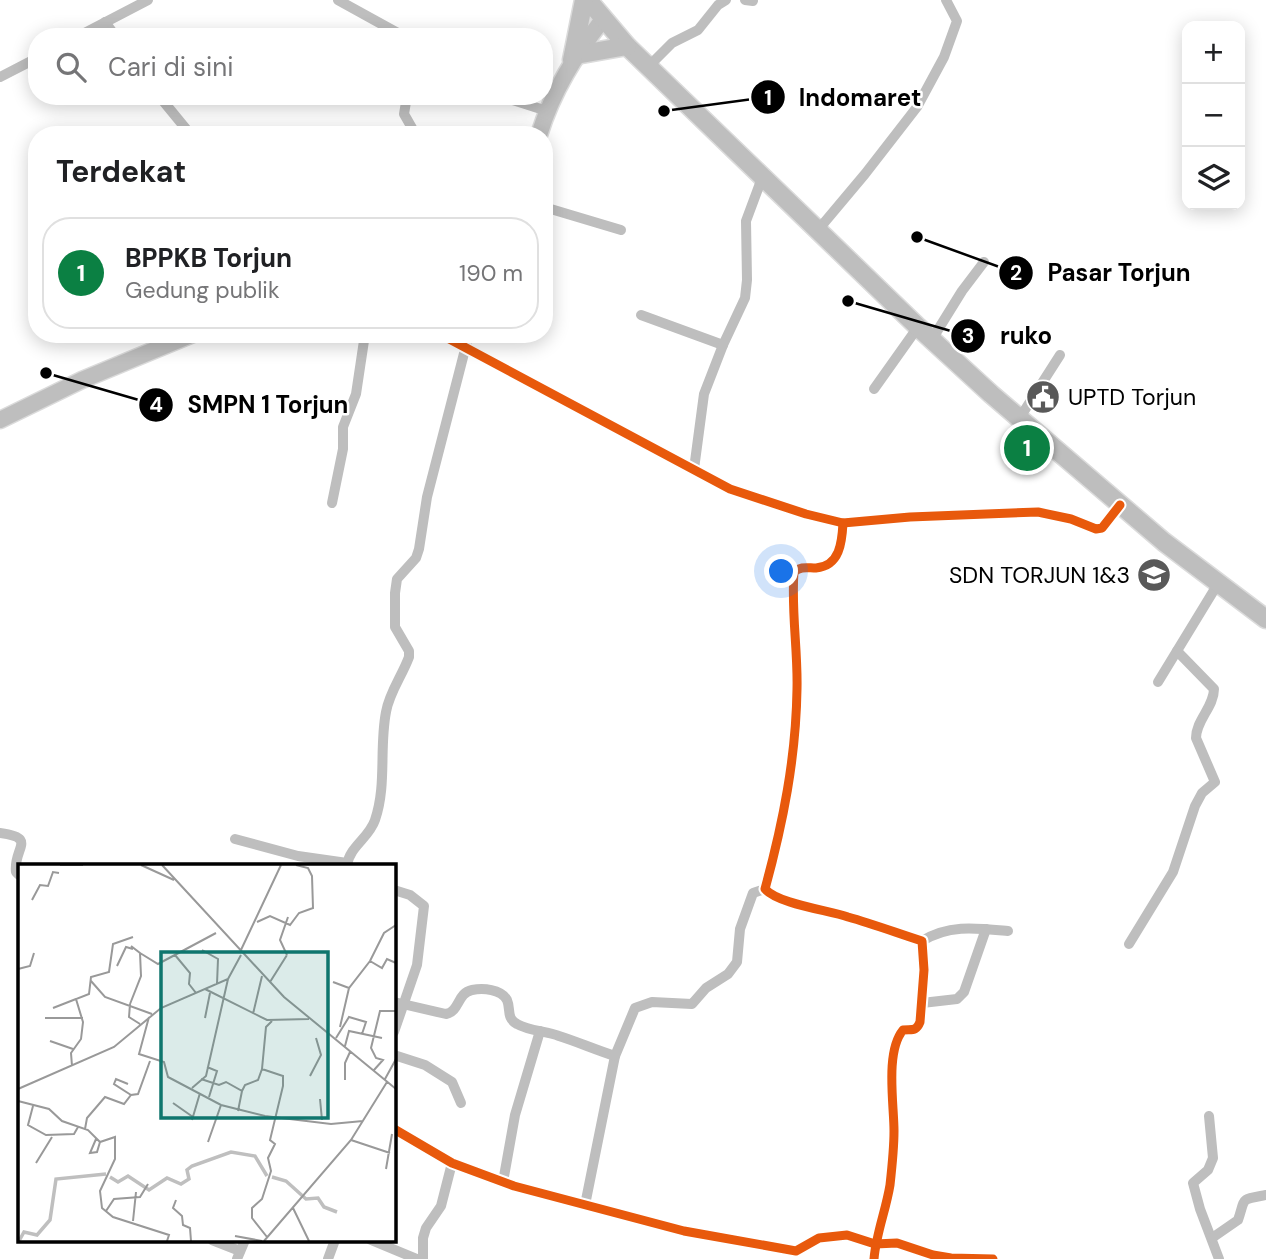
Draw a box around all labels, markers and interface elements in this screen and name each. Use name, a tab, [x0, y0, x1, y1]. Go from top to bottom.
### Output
map controls	[1182, 21, 1245, 210]
button: +	[1182, 21, 1245, 84]
search box	[28, 28, 553, 105]
icon: search	[52, 48, 90, 86]
text: Cari di sini	[108, 50, 233, 84]
callout: Indomaret	[750, 75, 936, 120]
text: Indomaret	[799, 82, 921, 113]
text: 1	[764, 84, 772, 112]
button: −	[1182, 84, 1245, 147]
button: layers	[1182, 147, 1245, 210]
text: Terdekat	[56, 152, 186, 191]
text: BPPKB Torjun	[125, 241, 292, 275]
callout: Pasar Torjun	[998, 250, 1204, 295]
text: Pasar Torjun	[1047, 257, 1191, 288]
text: 1	[77, 258, 85, 288]
text: 190 m	[459, 258, 523, 288]
text: 2	[1010, 259, 1022, 287]
text: Gedung publik	[125, 275, 279, 305]
callout: ruko	[951, 314, 1066, 359]
text: ruko	[1000, 320, 1052, 351]
text: 3	[962, 322, 974, 350]
public building icon: UPTD Torjun	[1024, 378, 1062, 416]
callout: SMPN 1 Torjun	[139, 382, 363, 427]
place label: UPTD Torjun	[1068, 382, 1196, 412]
text: SMPN 1 Torjun	[188, 389, 348, 420]
text: 4	[149, 391, 163, 419]
pin: 1	[1004, 422, 1050, 474]
your location	[764, 554, 798, 588]
school or university icon: SDN TORJUN 1&3	[1135, 556, 1173, 594]
place label: SDN TORJUN 1&3	[949, 560, 1130, 590]
inset map	[18, 864, 396, 1242]

